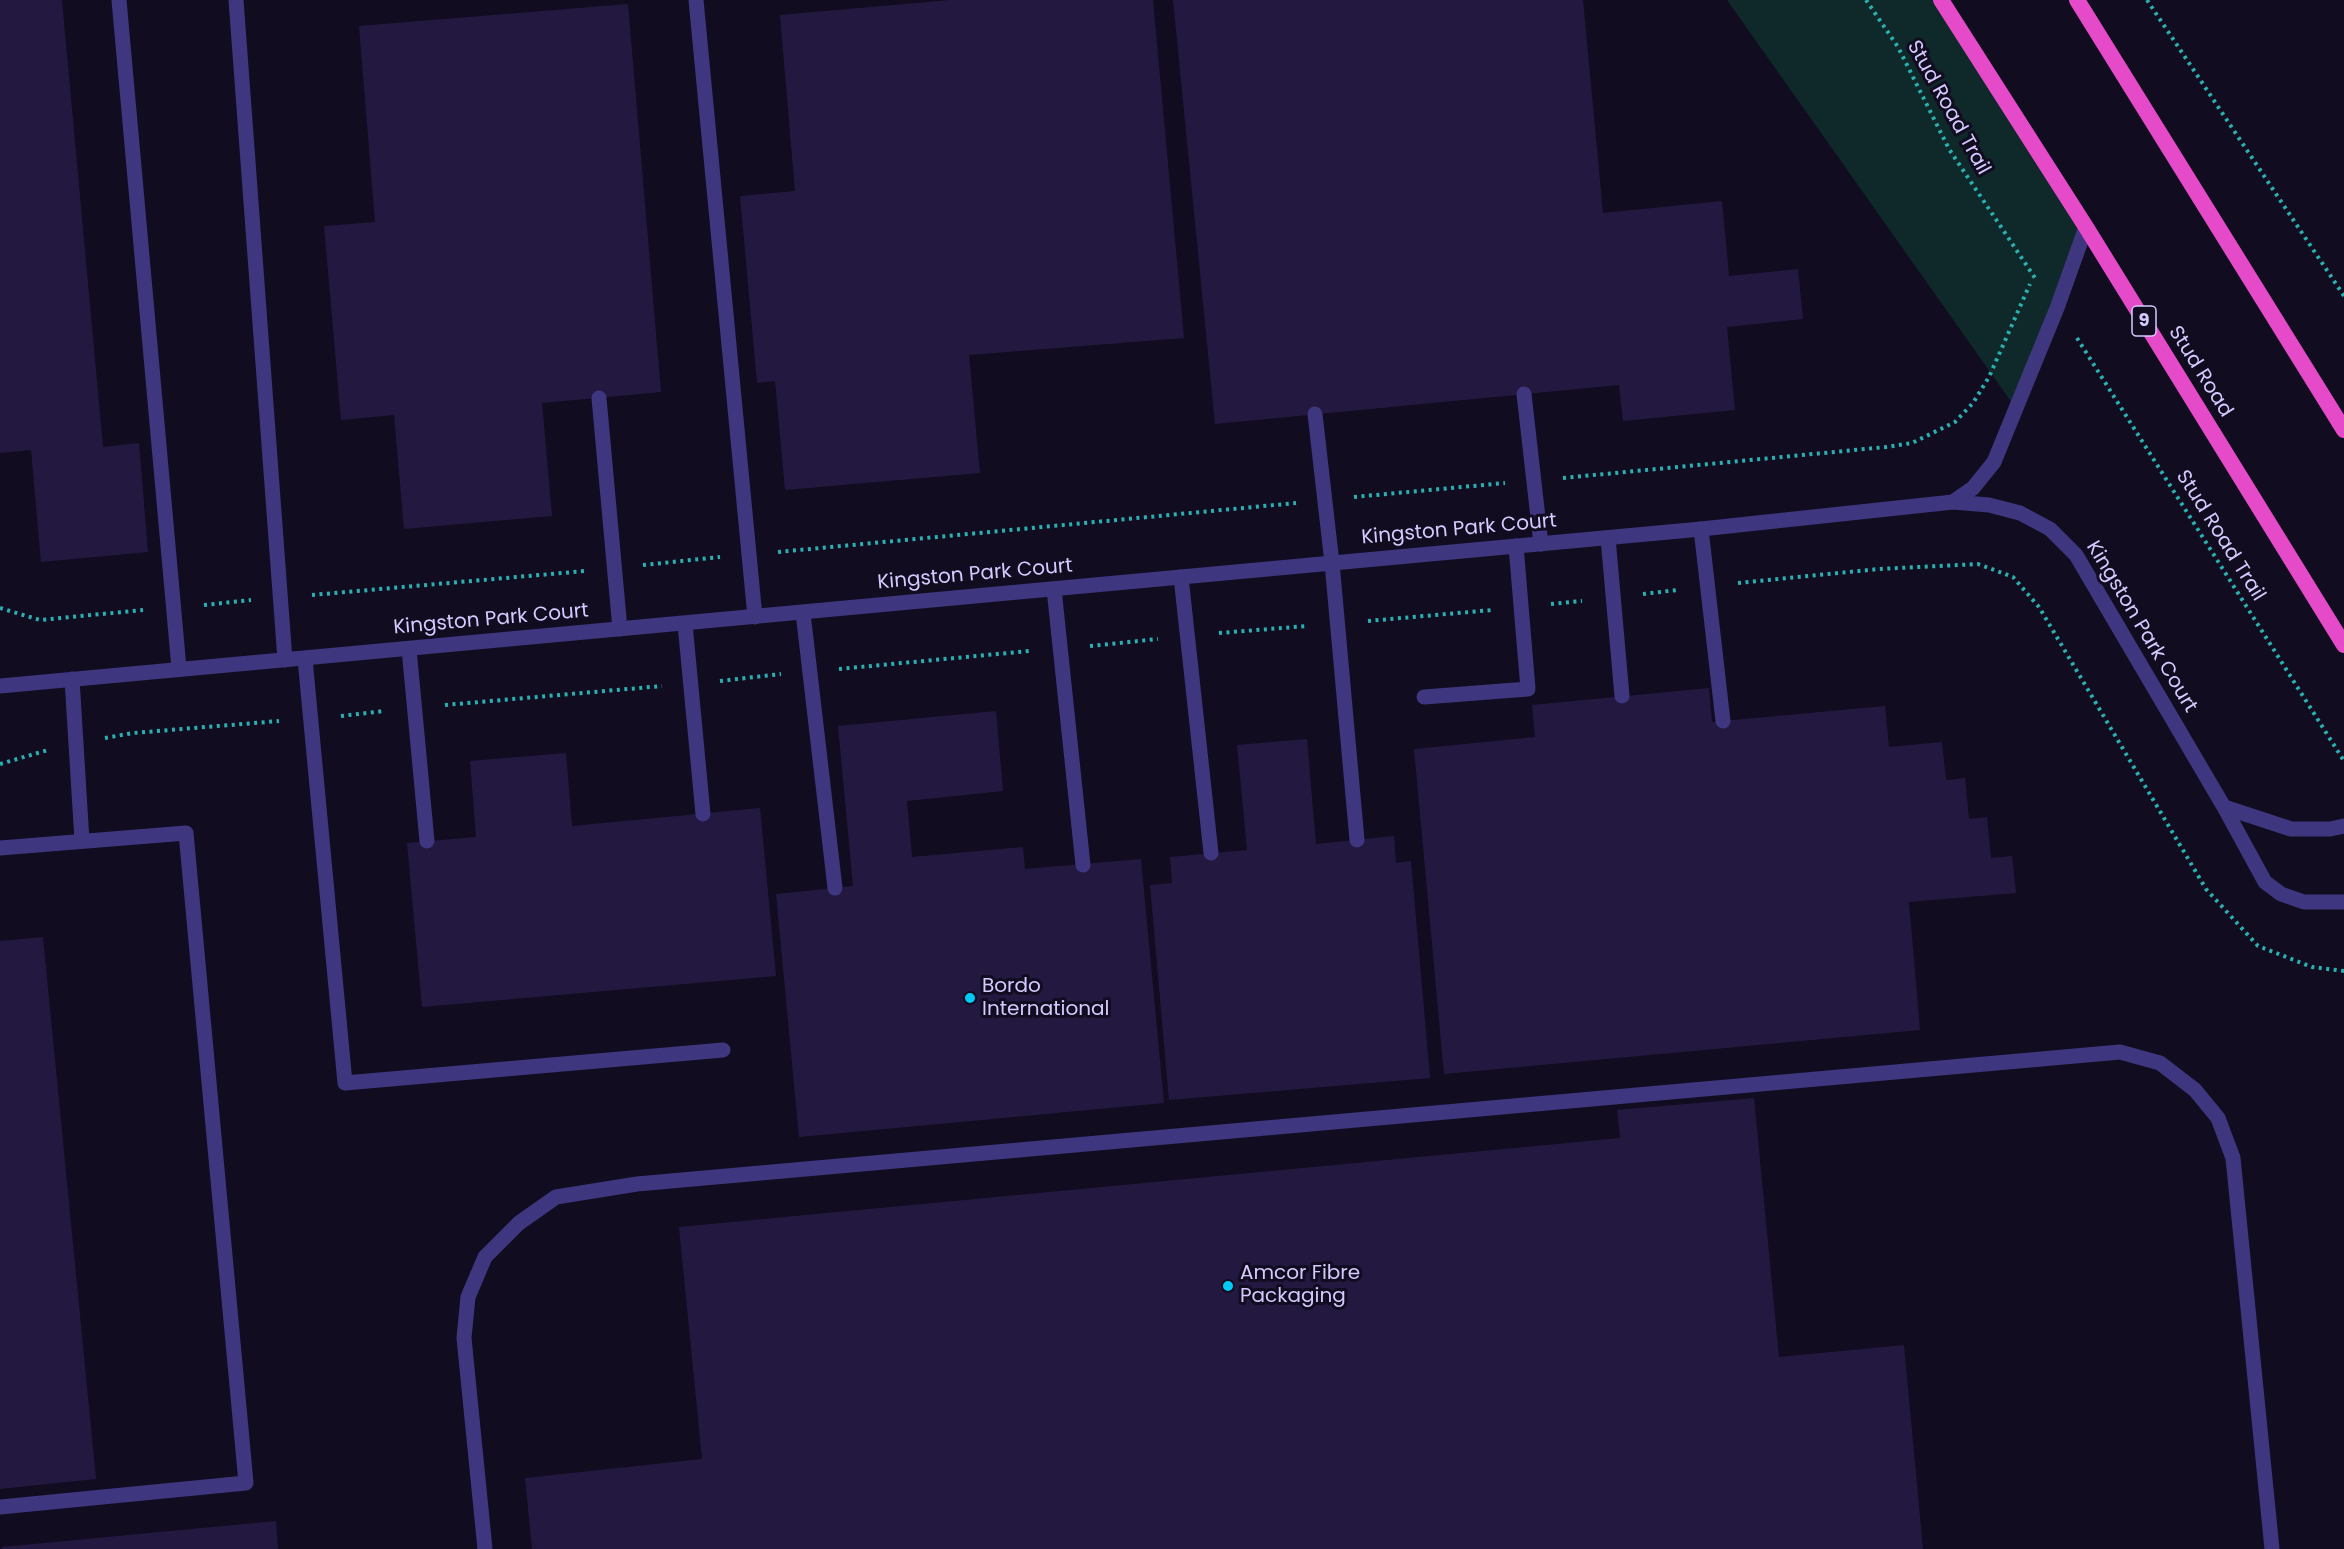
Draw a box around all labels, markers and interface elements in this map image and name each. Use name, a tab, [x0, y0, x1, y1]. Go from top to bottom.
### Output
street label: Stud Road Trail	[1901, 37, 1995, 179]
road number: 9	[2132, 306, 2156, 336]
street label: Stud Road	[2163, 322, 2237, 422]
street label: Stud Road Trail	[2170, 466, 2270, 606]
street label: Kingston Park Court	[1360, 510, 1558, 550]
street label: Kingston Park Court	[2080, 537, 2202, 717]
street label: Kingston Park Court	[876, 555, 1074, 595]
street label: Kingston Park Court	[392, 600, 590, 640]
place label: Bordo International	[982, 975, 1109, 1022]
marker: Bordo International	[963, 991, 977, 1005]
place label: Amcor Fibre Packaging	[1240, 1262, 1360, 1309]
marker: Amcor Fibre Packaging	[1221, 1279, 1235, 1293]

